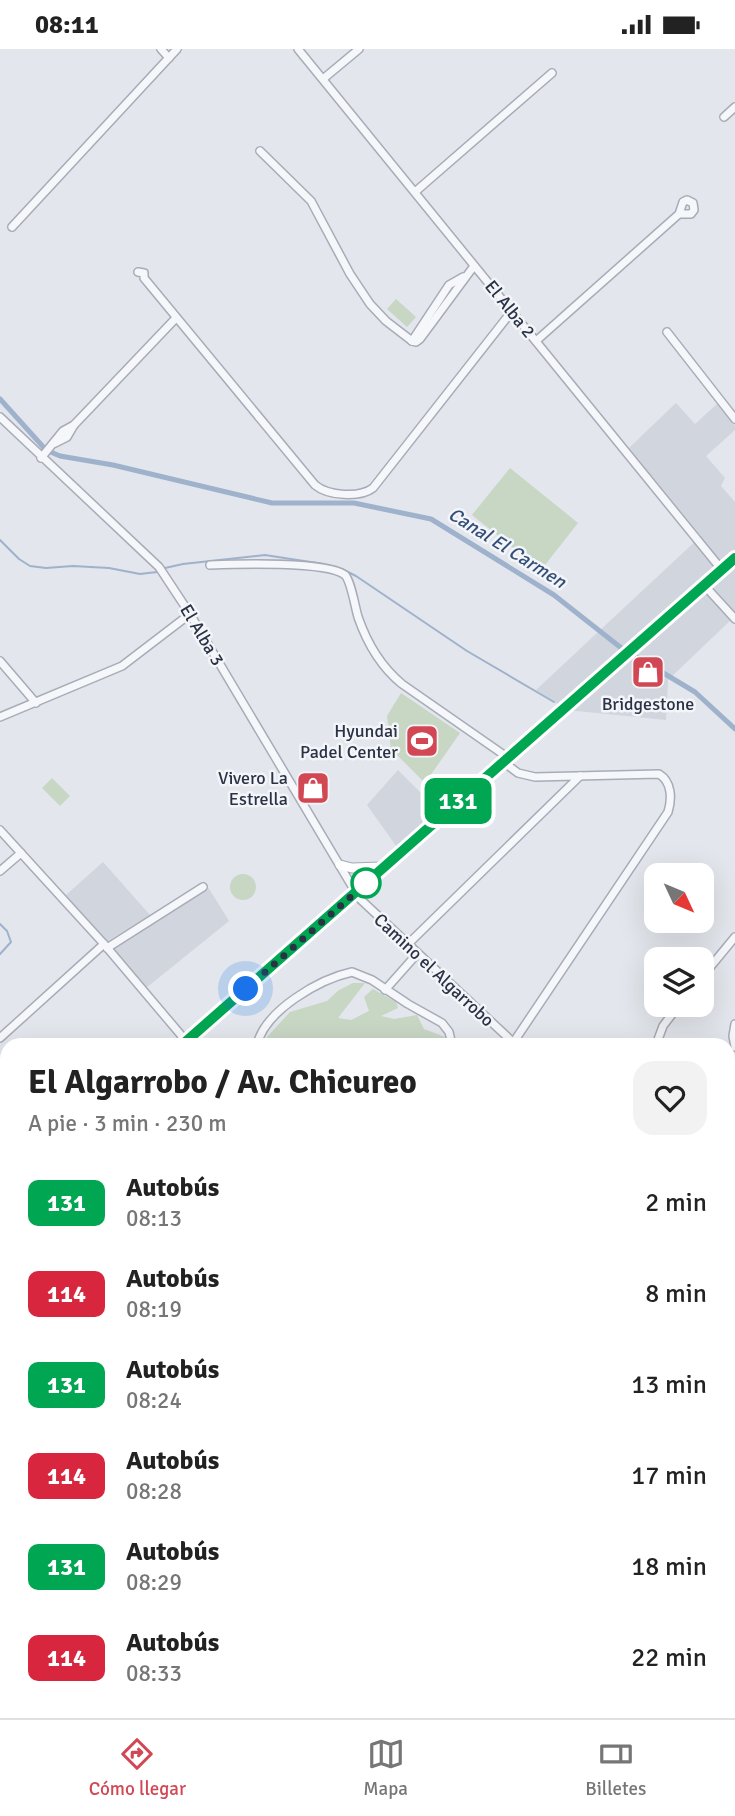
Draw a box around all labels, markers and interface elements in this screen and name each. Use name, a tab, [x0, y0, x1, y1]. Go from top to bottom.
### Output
text: 08:11	[35, 9, 99, 41]
street label: El Alba 2	[480, 276, 540, 342]
water label: Canal El Carmen	[444, 502, 571, 594]
street label: El Alba 3	[175, 600, 229, 670]
shop icon: Bridgestone	[629, 653, 667, 691]
place label: Bridgestone	[602, 693, 694, 715]
place label: Hyundai Padel Center	[300, 720, 398, 763]
sports icon: Hyundai Padel Center	[403, 722, 441, 760]
place label: Vivero La Estrella	[218, 767, 288, 810]
shop icon: Vivero La Estrella	[294, 769, 332, 807]
line badge: 131	[418, 778, 498, 824]
text: 131	[439, 786, 477, 816]
north arrow	[644, 863, 714, 933]
map controls	[644, 863, 714, 1017]
unlabelled marker	[351, 868, 381, 898]
street label: Camino el Algarrobo	[369, 909, 499, 1031]
button: layers	[644, 947, 714, 1017]
your location	[228, 971, 263, 1006]
button: heart	[633, 1061, 707, 1135]
text: El Algarrobo / Av. Chicureo	[28, 1062, 417, 1103]
text: A pie · 3 min · 230 m	[28, 1109, 227, 1138]
text: Autobús	[126, 1172, 219, 1204]
text: 2 min	[645, 1187, 707, 1219]
text: 131	[47, 1188, 86, 1218]
text: 08:13	[126, 1204, 182, 1233]
text: Autobús	[126, 1263, 219, 1295]
text: 8 min	[645, 1278, 707, 1310]
text: 114	[47, 1279, 86, 1309]
text: 08:19	[126, 1295, 182, 1324]
text: Autobús	[126, 1354, 219, 1386]
text: 13 min	[631, 1369, 707, 1401]
text: 131	[47, 1370, 86, 1400]
text: 08:24	[126, 1386, 182, 1415]
text: Autobús	[126, 1445, 219, 1477]
text: 17 min	[631, 1460, 707, 1492]
text: 114	[47, 1461, 86, 1491]
text: 08:28	[126, 1477, 182, 1506]
text: Autobús	[126, 1536, 219, 1568]
text: 18 min	[631, 1551, 707, 1583]
text: 131	[47, 1552, 86, 1582]
text: 08:29	[126, 1568, 182, 1597]
text: Autobús	[126, 1627, 219, 1659]
text: 22 min	[631, 1642, 707, 1674]
text: 114	[47, 1643, 86, 1673]
text: 08:33	[126, 1659, 182, 1688]
tab: Cómo llegar	[89, 1735, 186, 1801]
tab: Mapa	[363, 1735, 408, 1801]
tab: Billetes	[585, 1735, 646, 1801]

